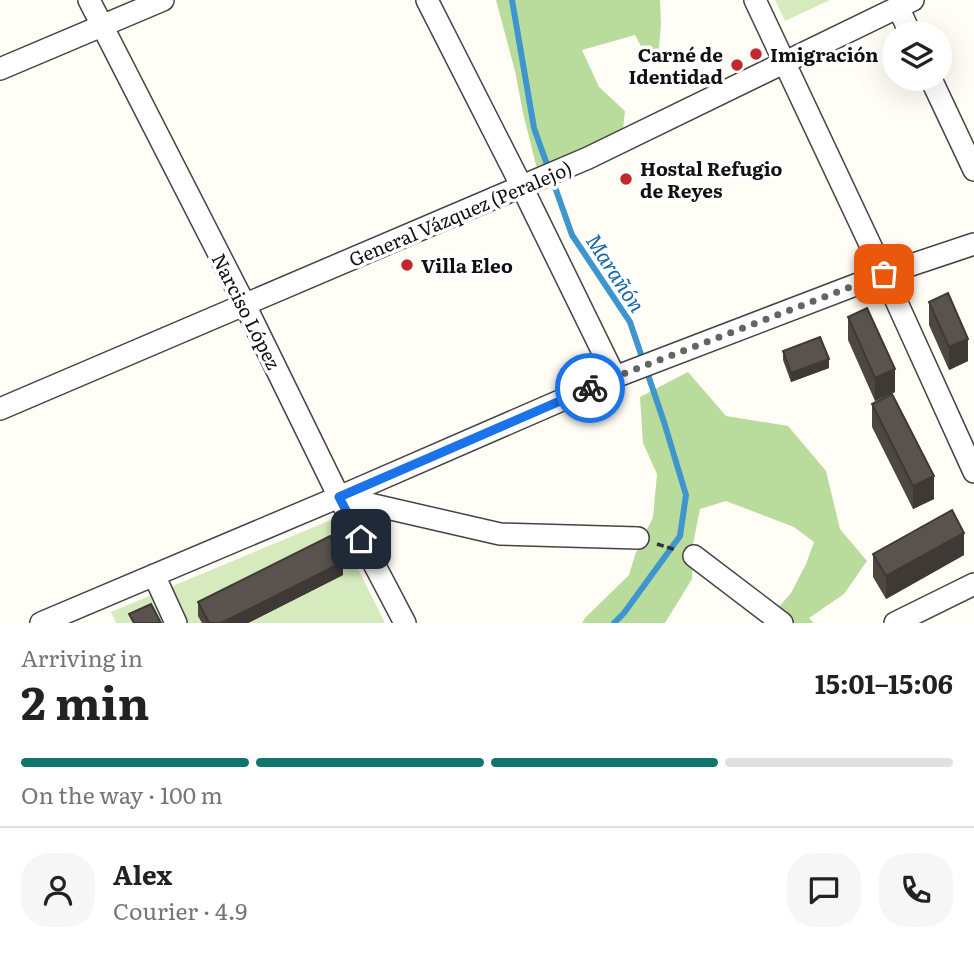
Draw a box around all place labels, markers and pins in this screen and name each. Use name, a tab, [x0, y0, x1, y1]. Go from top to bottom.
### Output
place label: Carné de Identidad	[628, 40, 723, 90]
place label: Imigración	[770, 40, 878, 68]
marker: Imigración	[748, 46, 764, 62]
marker: Carné de Identidad	[729, 57, 745, 73]
place label: Hostal Refugio de Reyes	[640, 154, 783, 204]
marker: Hostal Refugio de Reyes	[618, 171, 634, 187]
pin	[854, 244, 914, 304]
place label: Villa Eleo	[421, 251, 513, 279]
marker: Villa Eleo	[399, 257, 415, 273]
pin	[331, 509, 391, 569]

